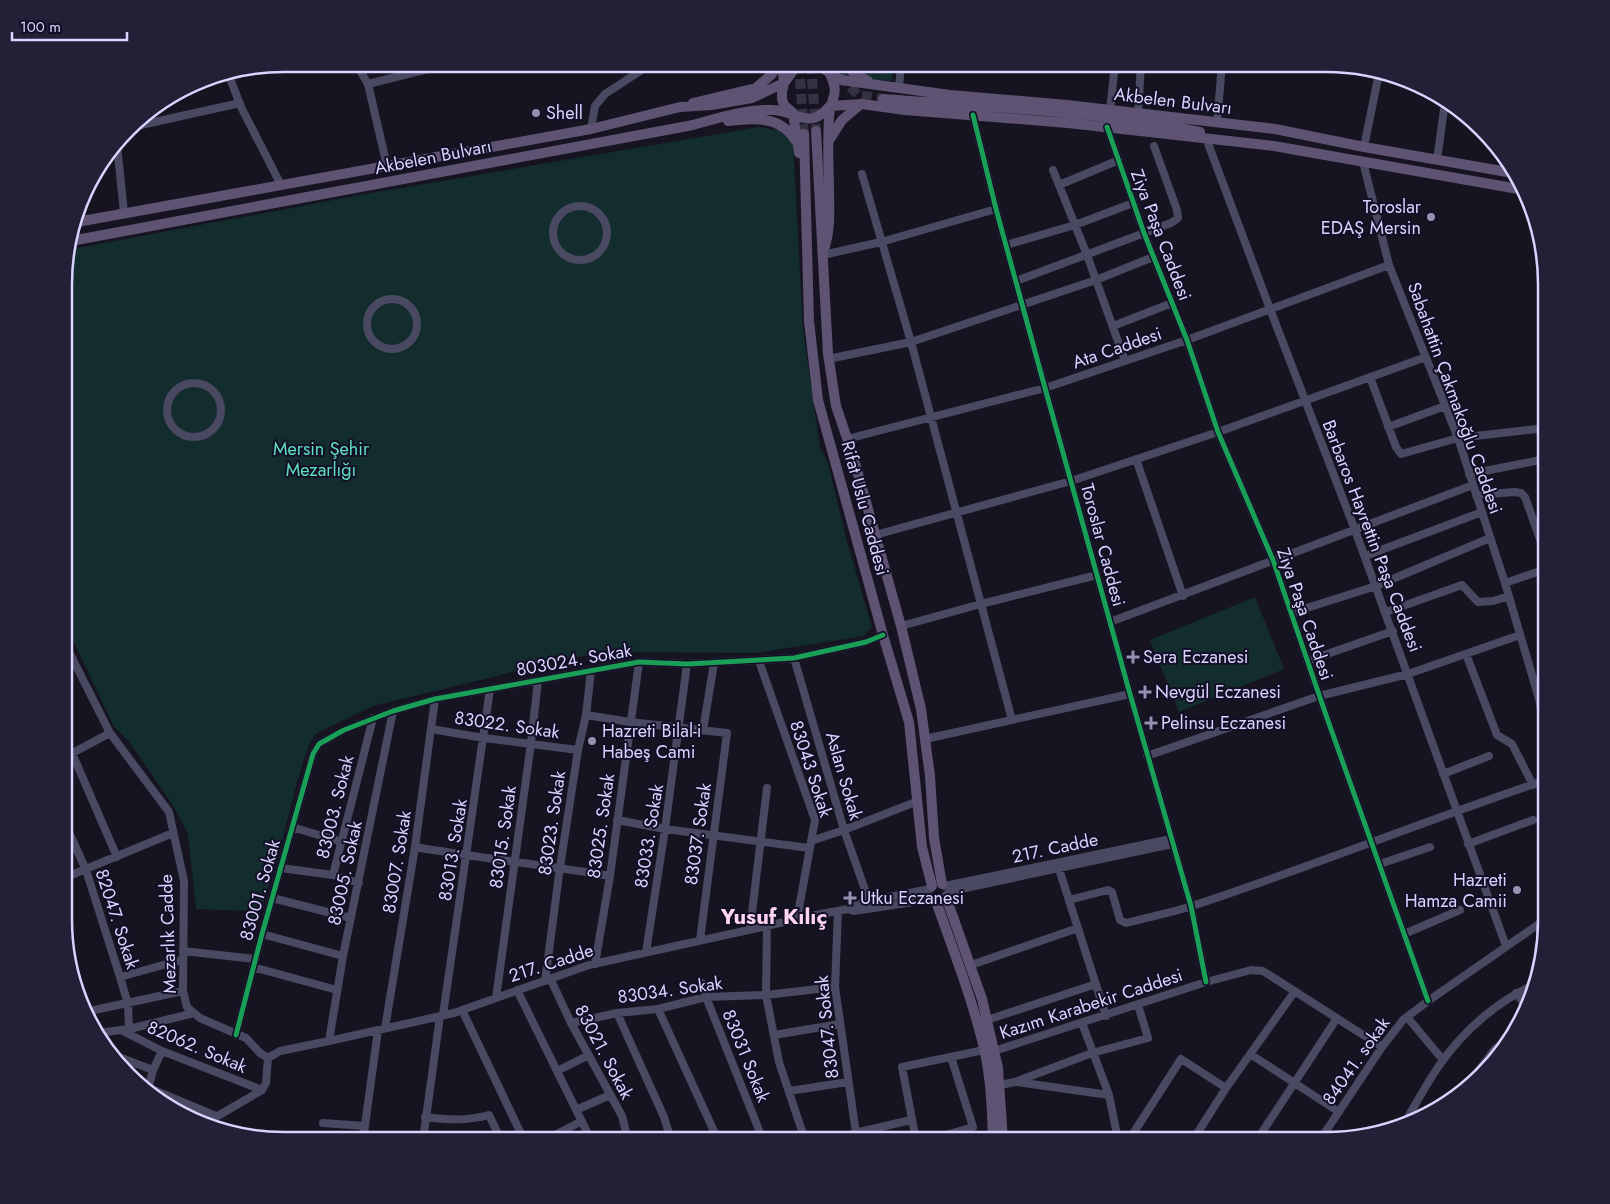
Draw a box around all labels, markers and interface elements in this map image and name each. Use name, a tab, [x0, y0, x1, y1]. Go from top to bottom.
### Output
scale bar	[12, 10, 128, 42]
text: 100 m	[20, 16, 61, 38]
street label: Akbelen Bulvarı	[1113, 81, 1233, 121]
place label: Shell	[546, 100, 583, 126]
marker: Shell	[530, 107, 542, 119]
street label: Akbelen Bulvarı	[372, 133, 494, 181]
street label: Ziya Paşa Caddesi	[1124, 166, 1198, 304]
place label: Toroslar EDAŞ Mersin	[1321, 194, 1422, 241]
marker: Toroslar EDAŞ Mersin	[1425, 211, 1437, 223]
street label: Sabahattin Çakmakoğlu Caddesi	[1401, 279, 1509, 517]
street label: Ata Caddesi	[1069, 321, 1165, 375]
street label: Barbaros Hayrettin Paşa Caddesi	[1316, 416, 1428, 656]
park label: Mersin Şehir Mezarlığı	[273, 436, 370, 483]
street label: Rifat Uslu Caddesi	[835, 438, 895, 578]
street label: Toroslar Caddesi	[1074, 481, 1132, 609]
street label: Ziya Paşa Caddesi	[1270, 544, 1340, 684]
street label: 803024. Sokak	[514, 637, 634, 683]
place label: Sera Eczanesi	[1143, 644, 1248, 670]
marker: Sera Eczanesi	[1127, 651, 1139, 663]
place label: Nevgül Eczanesi	[1155, 679, 1281, 705]
marker: Nevgül Eczanesi	[1139, 686, 1151, 698]
street label: 83022. Sokak	[453, 705, 561, 745]
place label: Pelinsu Eczanesi	[1161, 710, 1286, 736]
street label: 83043 Sokak	[783, 717, 839, 821]
marker: Pelinsu Eczanesi	[1145, 717, 1157, 729]
place label: Hazreti Bilal-i Habeş Cami	[602, 718, 702, 765]
street label: Aslan Sokak	[819, 729, 869, 823]
marker: Hazreti Bilal-i Habeş Cami	[586, 735, 598, 747]
street label: 83003. Sokak	[310, 752, 360, 861]
street label: 83023. Sokak	[532, 769, 572, 877]
street label: 83025. Sokak	[581, 772, 621, 880]
street label: 83037. Sokak	[678, 781, 718, 887]
street label: 83033. Sokak	[628, 782, 670, 890]
street label: 83015. Sokak	[483, 784, 523, 890]
street label: 83013. Sokak	[432, 797, 474, 903]
street label: 83007. Sokak	[376, 809, 418, 915]
street label: 83005. Sokak	[321, 818, 369, 928]
street label: 217. Cadde	[1009, 826, 1101, 870]
street label: 83001. Sokak	[233, 836, 287, 944]
street label: 82047. Sokak	[89, 866, 145, 973]
place label: Hazreti Hamza Camii	[1405, 867, 1507, 914]
street label: Mezarlık Cadde	[153, 874, 183, 994]
marker: Hazreti Hamza Camii	[1511, 884, 1523, 896]
place label: Utku Eczanesi	[860, 885, 964, 911]
marker: Utku Eczanesi	[844, 892, 856, 904]
district label: Yusuf Kılıç	[720, 900, 827, 932]
street label: 217. Cadde	[505, 937, 597, 989]
street label: Kazım Karabekir Caddesi	[996, 962, 1186, 1046]
street label: 83034. Sokak	[616, 970, 724, 1010]
street label: 83047. Sokak	[809, 974, 845, 1080]
street label: 83021. Sokak	[568, 1000, 640, 1104]
street label: 83031 Sokak	[716, 1006, 776, 1106]
street label: 84041. sokak	[1316, 1012, 1396, 1110]
street label: 82062. Sokak	[143, 1014, 251, 1080]

